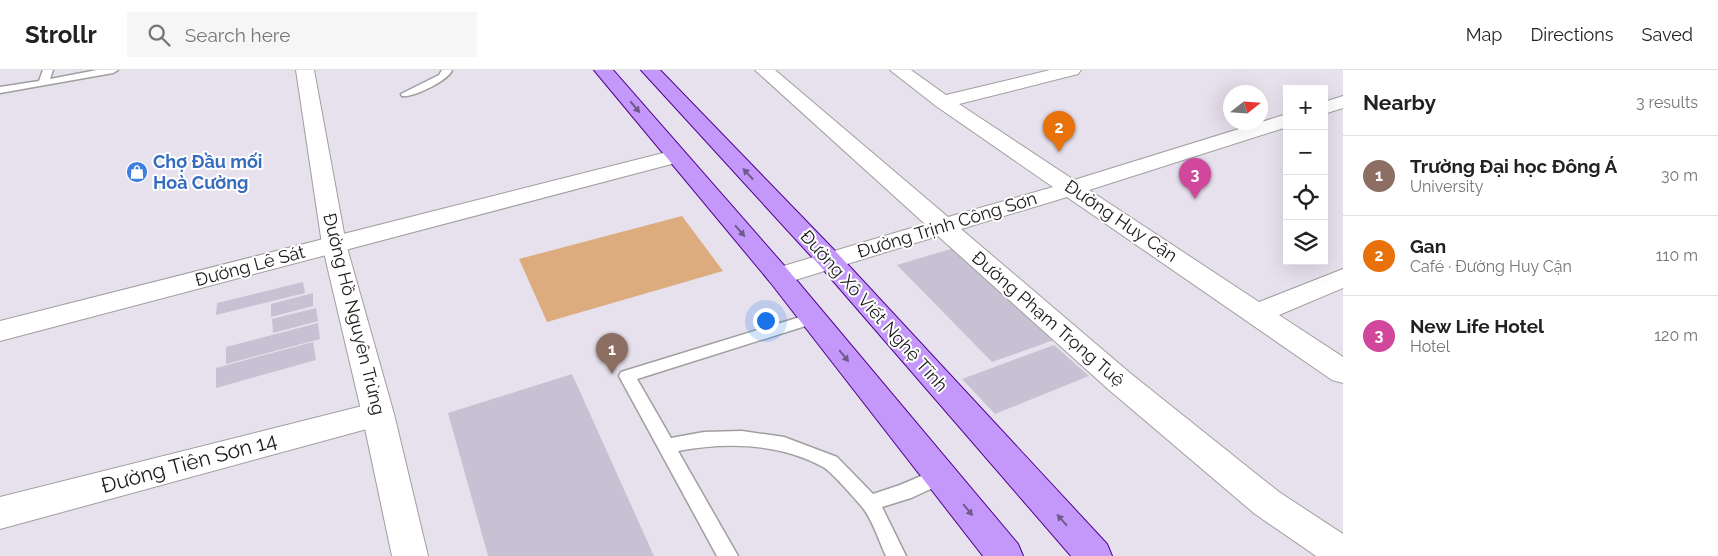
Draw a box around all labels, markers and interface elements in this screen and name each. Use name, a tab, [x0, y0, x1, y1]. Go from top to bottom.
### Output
search box	[127, 12, 477, 57]
text: Strollr	[25, 20, 97, 49]
icon: search	[145, 21, 173, 49]
text: Search here	[185, 24, 290, 46]
text: Map	[1466, 24, 1502, 45]
text: Directions	[1530, 24, 1614, 45]
text: Saved	[1642, 24, 1693, 45]
north arrow	[1223, 85, 1268, 130]
map controls	[1283, 85, 1328, 265]
button: +	[1283, 85, 1328, 130]
text: Nearby	[1363, 90, 1436, 115]
text: 3 results	[1636, 93, 1698, 112]
one-way arrow	[629, 101, 640, 114]
pin: 2	[1043, 111, 1075, 152]
button: −	[1283, 130, 1328, 175]
place label: Chợ Đầu mối Hoà Cường	[153, 151, 262, 193]
text: Trường Đại học Đông Á	[1410, 155, 1617, 177]
pin: 3	[1179, 158, 1211, 199]
shop icon: Chợ Đầu mối Hoà Cường	[125, 160, 149, 184]
text: 1	[1375, 166, 1383, 185]
text: 30 m	[1661, 166, 1698, 185]
one-way arrow	[742, 169, 754, 181]
street label: Đường Huy Cận	[1061, 175, 1181, 266]
button: locate	[1283, 175, 1328, 220]
text: University	[1410, 177, 1483, 196]
street label: Đường Trịnh Công Sơn	[855, 187, 1039, 262]
street label: Đường Hồ Nguyên Trừng	[319, 211, 390, 417]
button: layers	[1283, 220, 1328, 265]
one-way arrow	[734, 225, 745, 237]
street label: Đường Xô Viết Nghệ Tĩnh	[796, 226, 952, 396]
text: Gan	[1410, 235, 1446, 257]
street label: Đường Lê Sát	[193, 241, 307, 290]
text: 2	[1374, 246, 1384, 265]
text: 110 m	[1656, 246, 1698, 265]
street label: Đường Phạm Trọng Tuệ	[968, 247, 1129, 391]
text: Café · Đường Huy Cận	[1410, 257, 1572, 276]
your location	[753, 308, 779, 334]
text: New Life Hotel	[1410, 315, 1544, 337]
text: 3	[1375, 326, 1383, 345]
text: 120 m	[1654, 326, 1698, 345]
pin: 1	[596, 333, 628, 374]
text: Hotel	[1410, 337, 1450, 356]
one-way arrow	[838, 349, 849, 362]
street label: Đường Tiên Sơn 14	[98, 427, 279, 498]
one-way arrow	[962, 503, 973, 516]
one-way arrow	[1056, 514, 1068, 526]

